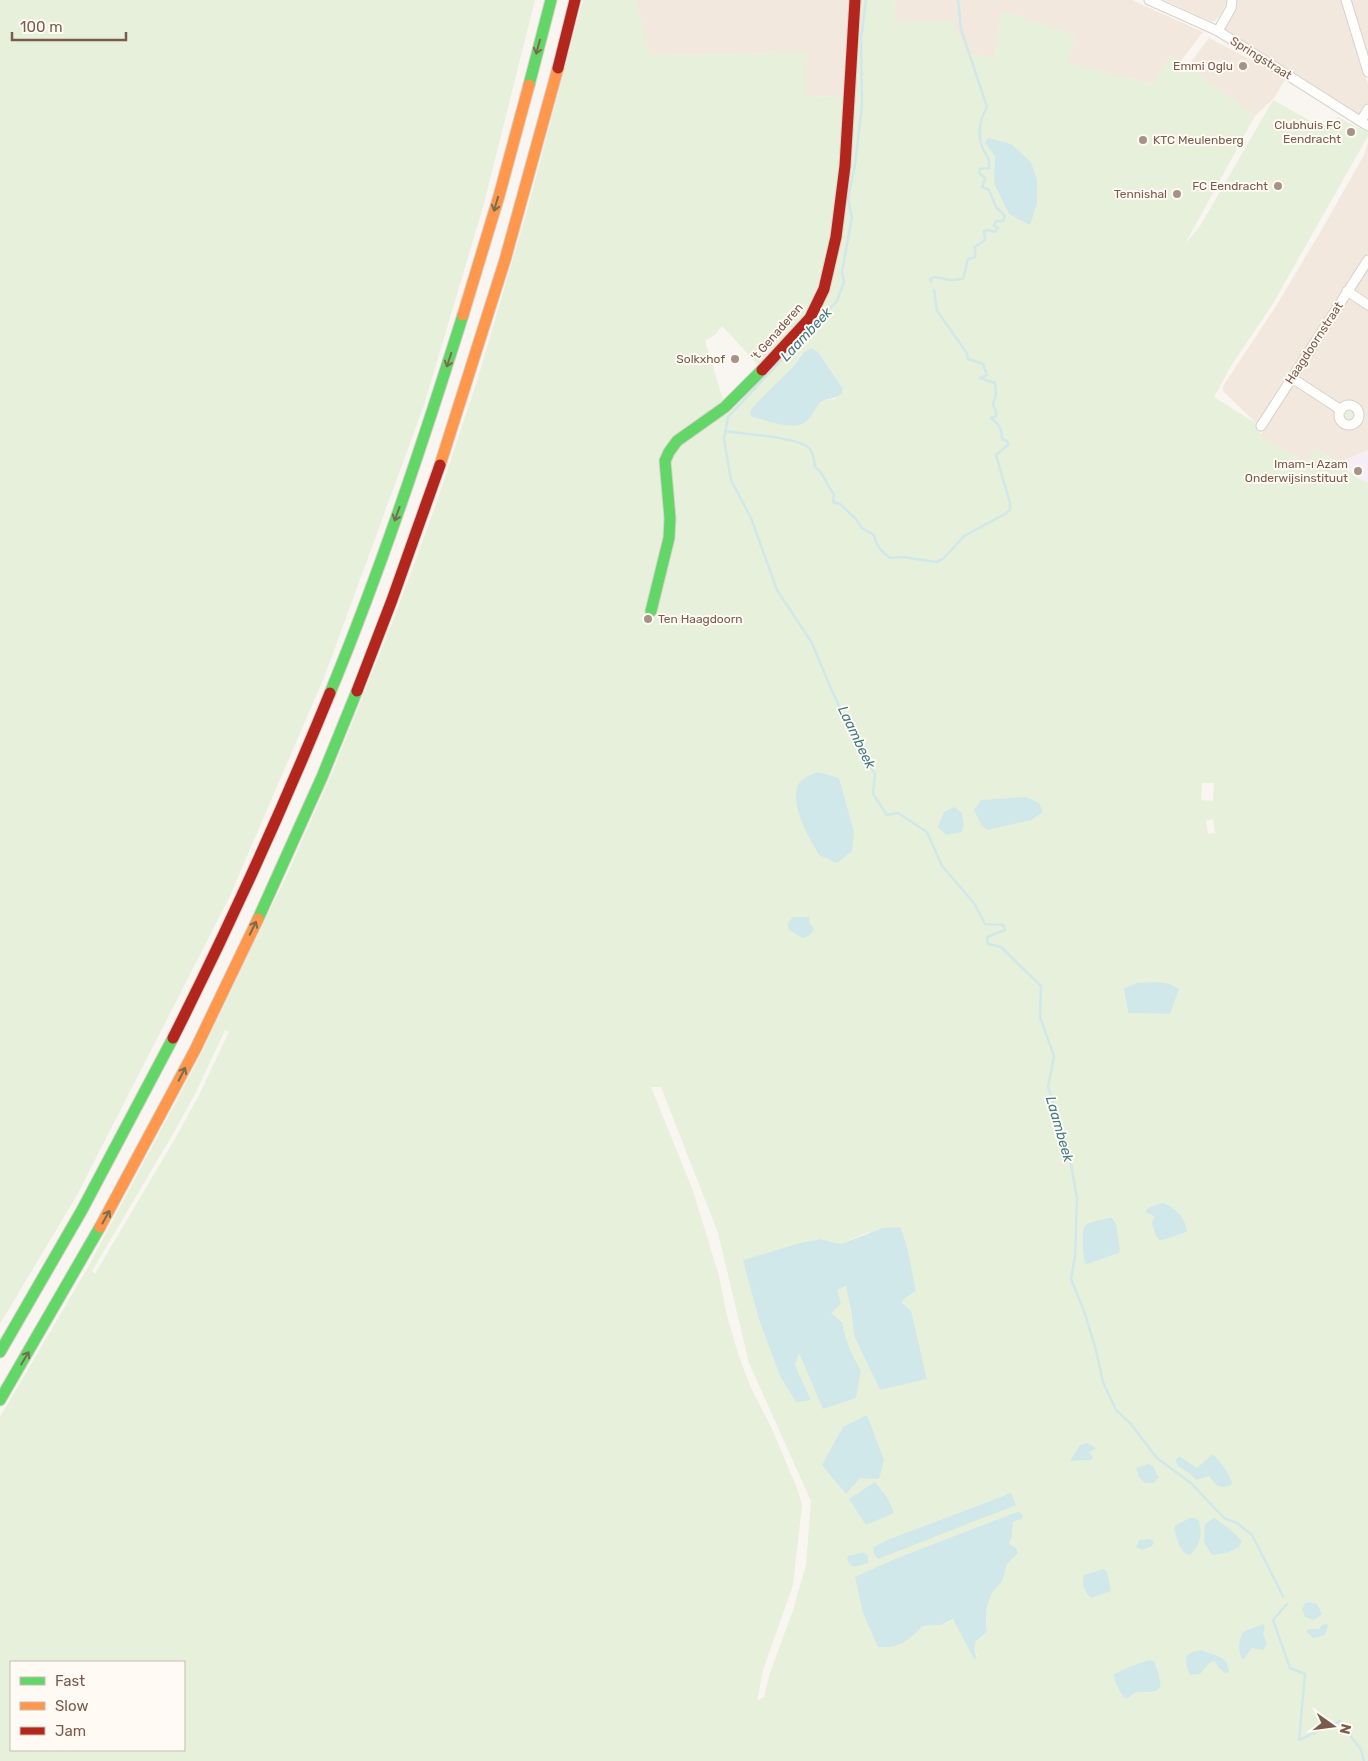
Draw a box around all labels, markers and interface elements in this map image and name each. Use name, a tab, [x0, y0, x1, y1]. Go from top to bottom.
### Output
scale bar	[12, 10, 126, 42]
text: 100 m	[20, 18, 62, 36]
street label: Springstraat	[1228, 34, 1295, 83]
one-way arrow	[533, 39, 543, 55]
place label: Emmi Oglu	[1173, 59, 1233, 73]
marker: Emmi Oglu	[1237, 60, 1249, 72]
place label: Clubhuis FC Eendracht	[1274, 118, 1341, 146]
marker: Clubhuis FC Eendracht	[1345, 126, 1357, 138]
place label: KTC Meulenberg	[1153, 133, 1244, 147]
marker: KTC Meulenberg	[1137, 134, 1149, 146]
place label: FC Eendracht	[1192, 179, 1268, 193]
marker: FC Eendracht	[1272, 180, 1284, 192]
place label: Tennishal	[1114, 187, 1167, 201]
marker: Tennishal	[1171, 188, 1183, 200]
one-way arrow	[491, 196, 500, 212]
street label: Haagdoornstraat	[1282, 299, 1346, 387]
street label: 't Genaderen	[748, 300, 806, 364]
water label: Laambeek	[777, 303, 836, 365]
one-way arrow	[444, 351, 453, 367]
place label: Solkxhof	[676, 352, 725, 366]
marker: Solkxhof	[729, 353, 741, 365]
place label: Imam-ı Azam Onderwijsinstituut	[1245, 457, 1348, 485]
marker: Imam-ı Azam Onderwijsinstituut	[1352, 465, 1364, 477]
one-way arrow	[392, 506, 401, 521]
place label: Ten Haagdoorn	[658, 612, 742, 626]
marker: Ten Haagdoorn	[642, 613, 654, 625]
water label: Laambeek	[834, 703, 879, 772]
one-way arrow	[249, 921, 259, 936]
one-way arrow	[178, 1067, 187, 1082]
water label: Laambeek	[1042, 1094, 1077, 1165]
one-way arrow	[101, 1211, 111, 1225]
one-way arrow	[20, 1351, 30, 1366]
legend	[10, 1661, 185, 1751]
text: Fast	[55, 1672, 85, 1690]
text: Slow	[55, 1697, 88, 1715]
north arrow	[1308, 1701, 1358, 1751]
text: Jam	[55, 1722, 86, 1740]
text: N	[1336, 1722, 1355, 1736]

